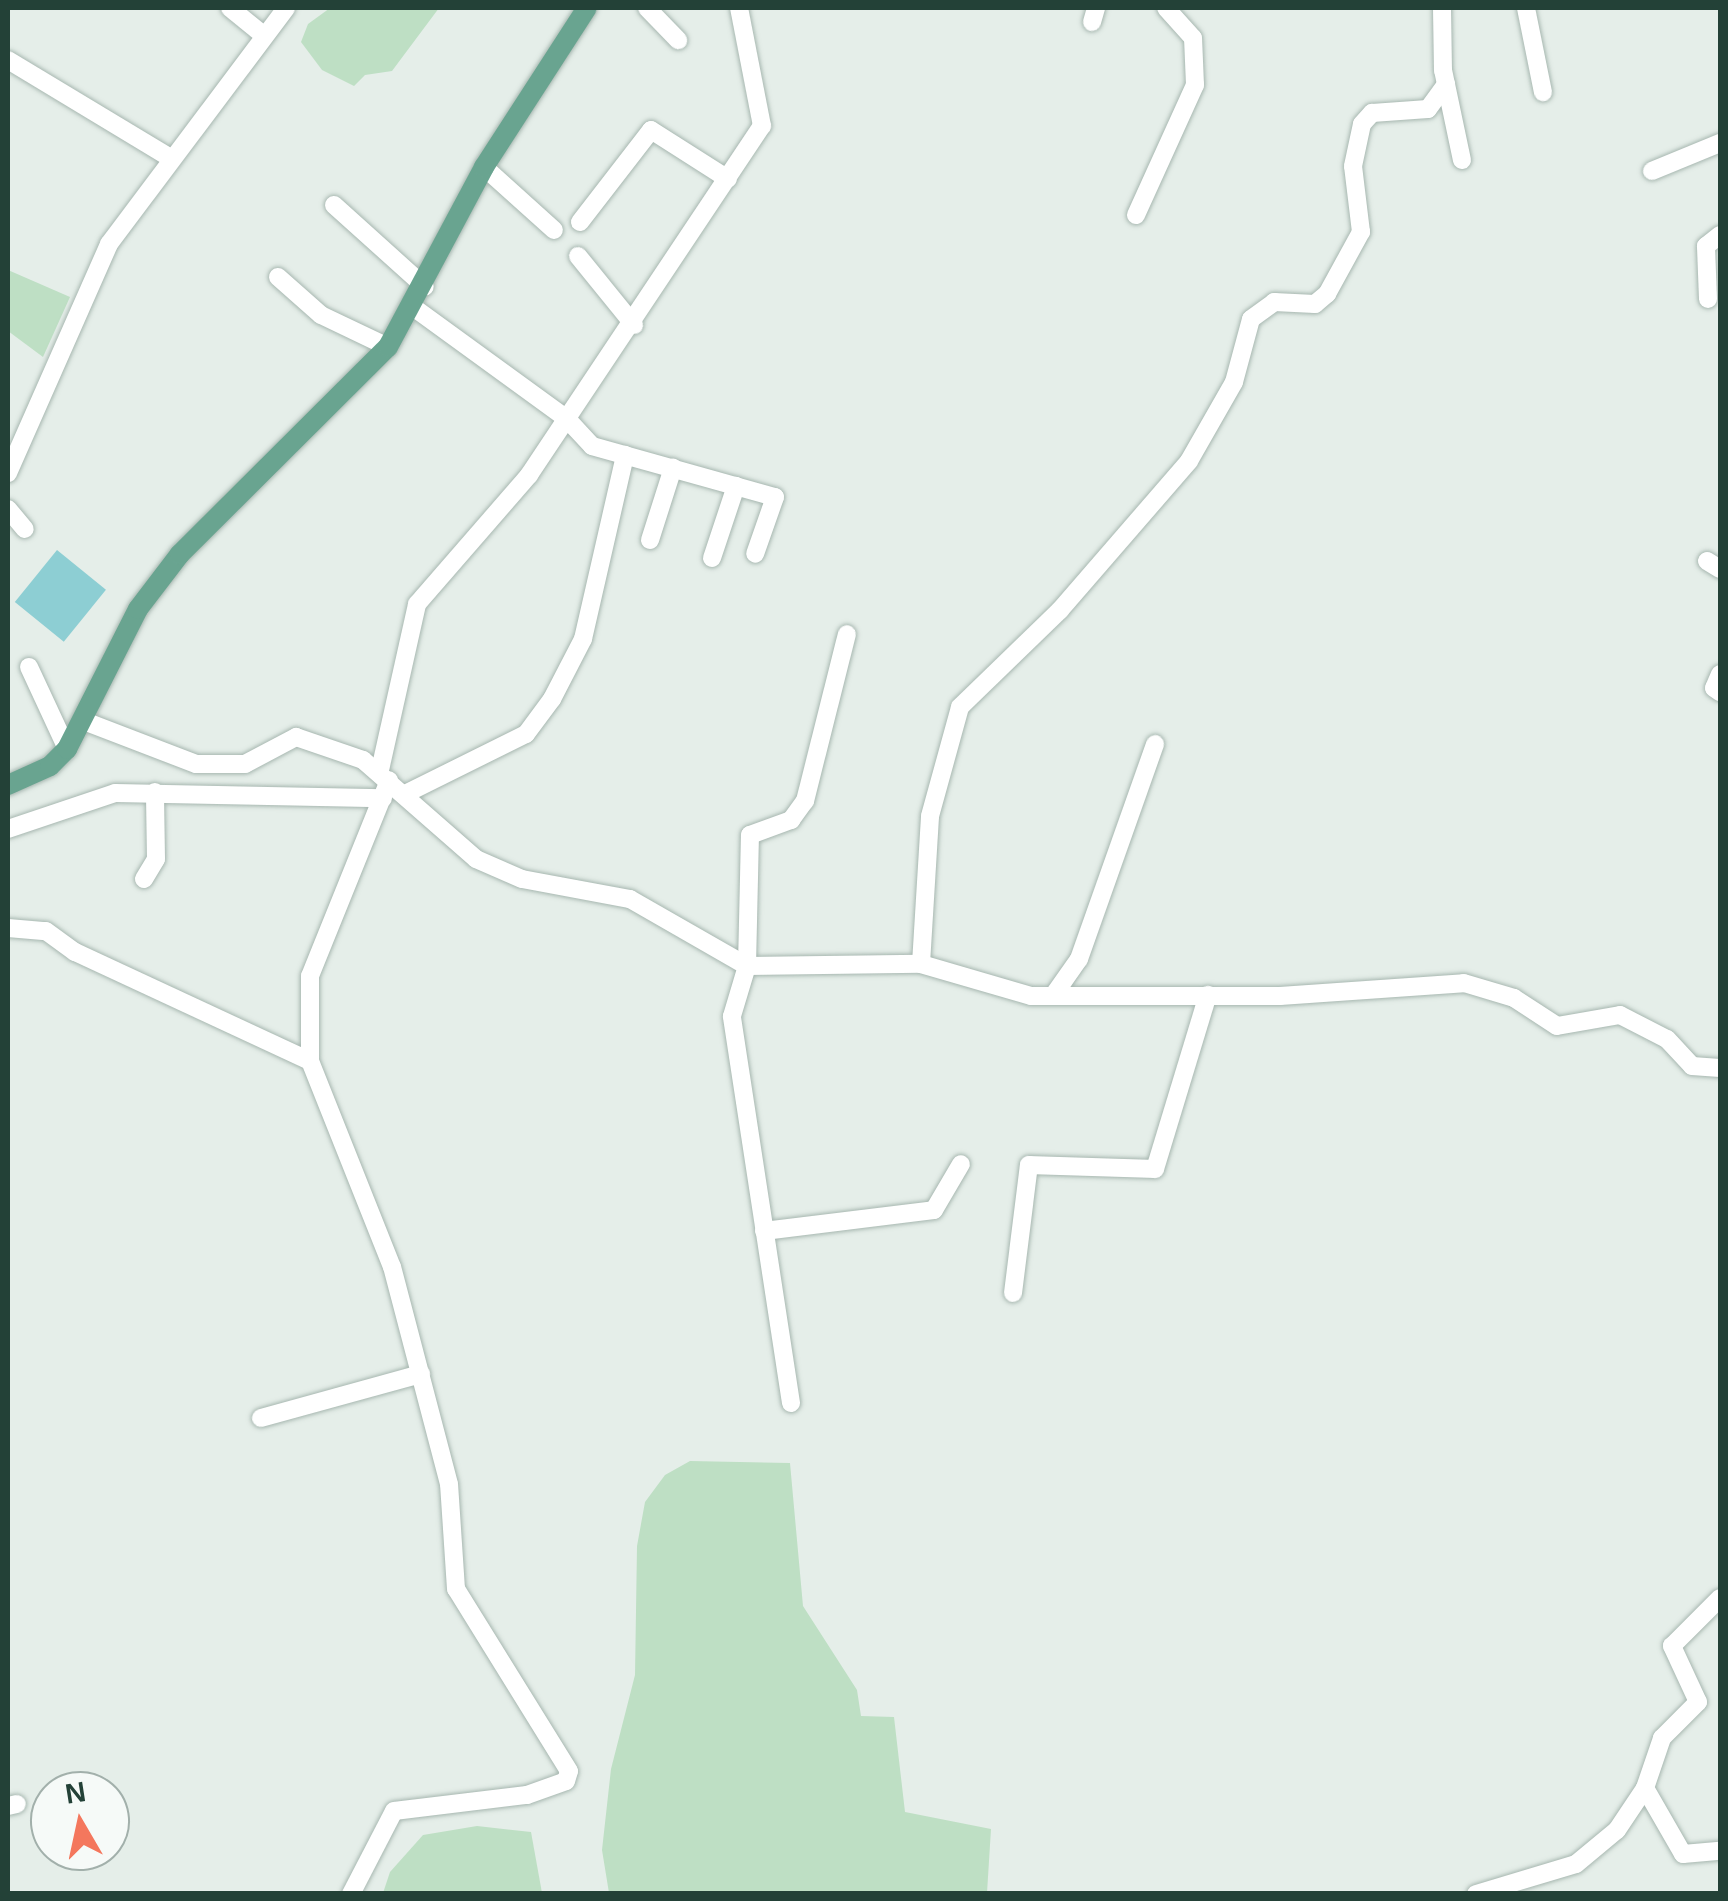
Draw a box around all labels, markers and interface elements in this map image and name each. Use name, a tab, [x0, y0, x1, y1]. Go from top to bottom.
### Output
north arrow	[30, 1771, 130, 1871]
text: N	[63, 1776, 88, 1810]

